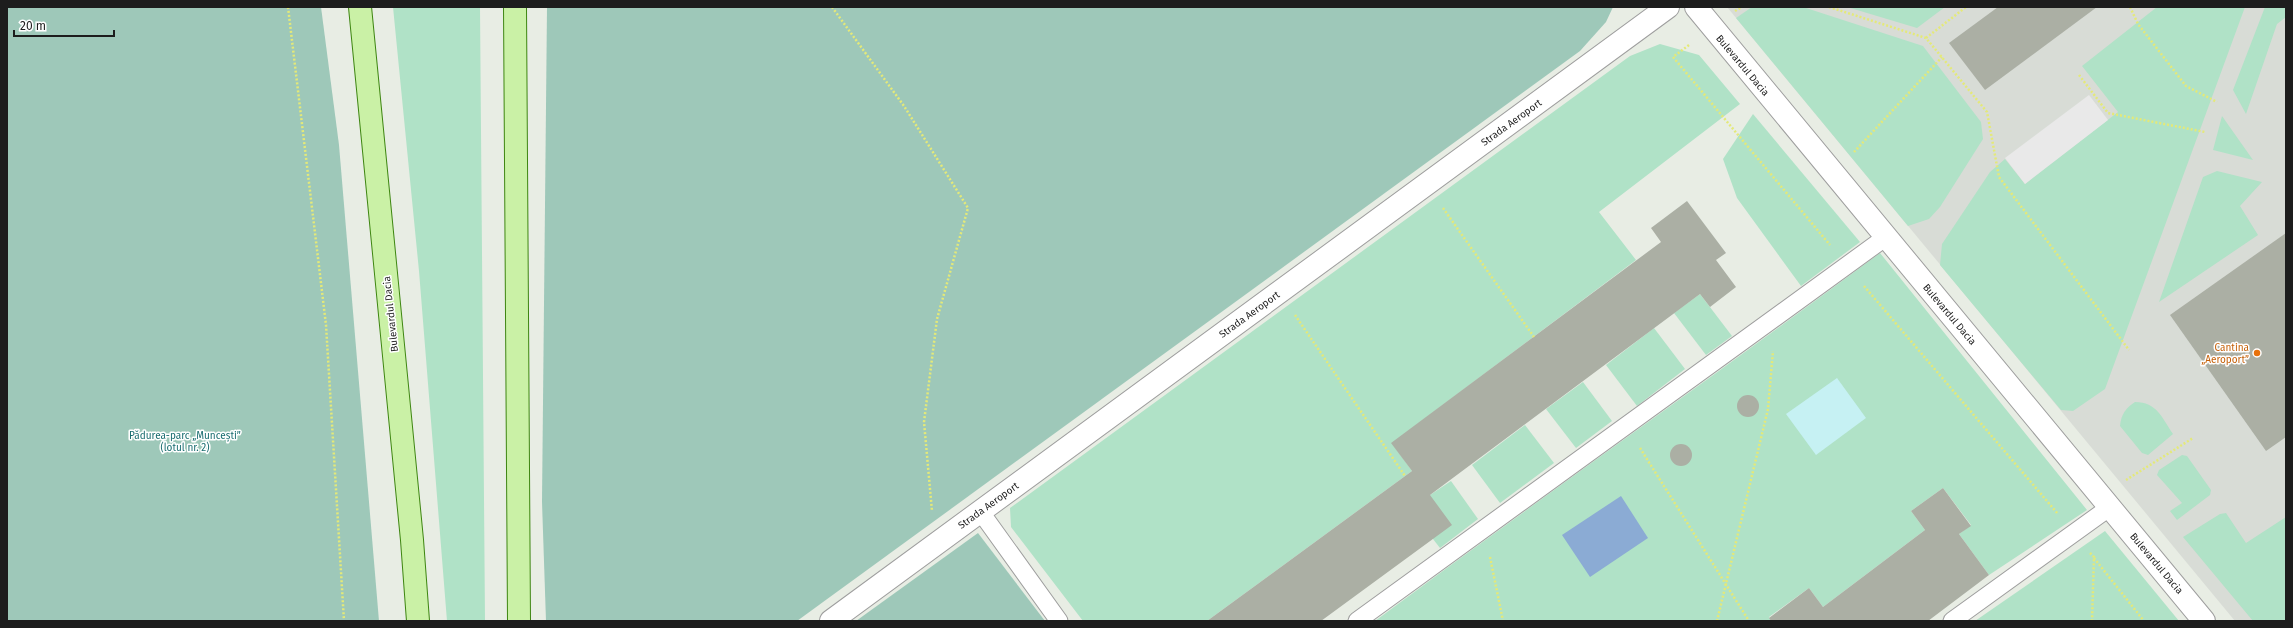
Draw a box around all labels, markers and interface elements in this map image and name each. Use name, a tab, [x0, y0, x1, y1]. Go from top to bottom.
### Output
scale bar	[14, 12, 114, 38]
text: 20 m	[20, 19, 46, 33]
street label: Bulevardul Dacia	[1713, 33, 1771, 99]
street label: Strada Aeroport	[1479, 97, 1545, 149]
street label: Bulevardul Dacia	[381, 275, 401, 352]
street label: Bulevardul Dacia	[1920, 282, 1978, 348]
street label: Strada Aeroport	[1217, 289, 1283, 341]
place label: Cantina „Aeroport”	[2201, 342, 2249, 366]
marker: Cantina „Aeroport”	[2252, 348, 2262, 358]
park label: Pădurea-parc „Muncești” (lotul nr. 2)	[129, 430, 241, 454]
street label: Strada Aeroport	[956, 480, 1022, 532]
street label: Bulevardul Dacia	[2127, 531, 2185, 597]

